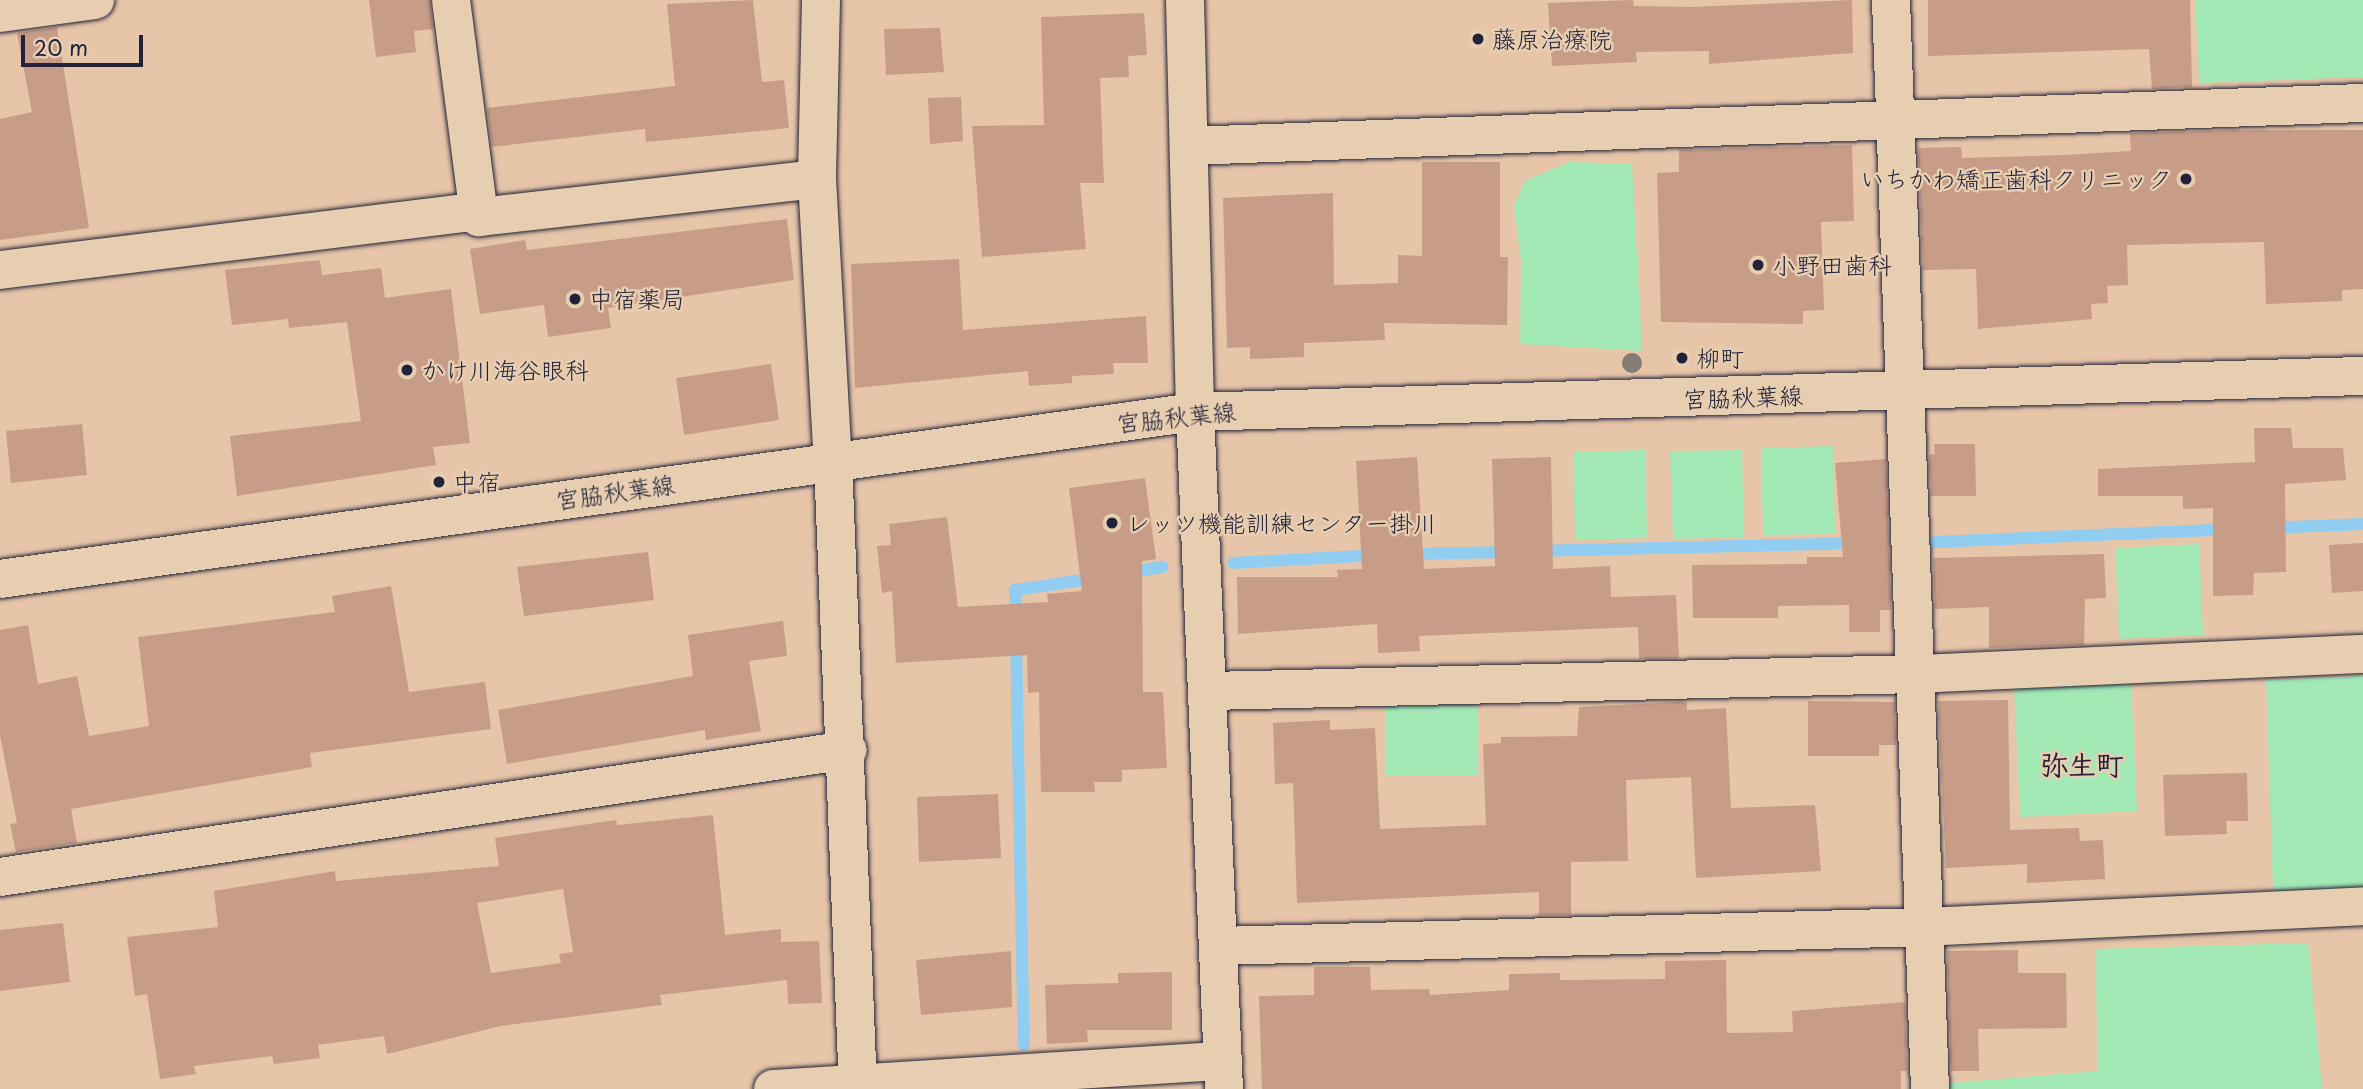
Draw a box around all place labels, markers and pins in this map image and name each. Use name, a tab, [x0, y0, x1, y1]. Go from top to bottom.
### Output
place label: 藤原治療院	[1492, 25, 1612, 53]
marker: 藤原治療院	[1470, 31, 1486, 47]
place label: いちかわ矯正歯科クリニック	[1860, 165, 2172, 193]
marker: いちかわ矯正歯科クリニック	[2178, 171, 2194, 187]
place label: 小野田歯科	[1772, 251, 1892, 279]
marker: 小野田歯科	[1750, 257, 1766, 273]
place label: 中宿薬局	[589, 285, 685, 313]
marker: 中宿薬局	[567, 291, 583, 307]
place label: 柳町	[1696, 344, 1744, 372]
marker: 柳町	[1674, 350, 1690, 366]
place label: かけ川海谷眼科	[421, 356, 589, 384]
marker: かけ川海谷眼科	[399, 362, 415, 378]
place label: 中宿	[453, 468, 501, 496]
marker: 中宿	[431, 474, 447, 490]
place label: レッツ機能訓練センター掛川	[1126, 509, 1438, 537]
marker: レッツ機能訓練センター掛川	[1104, 515, 1120, 531]

